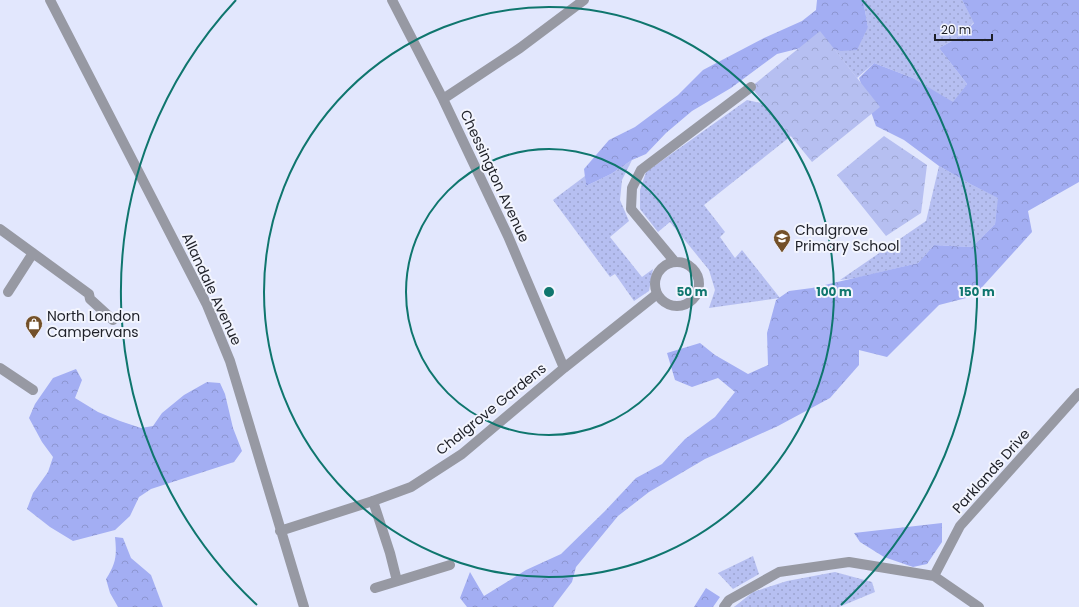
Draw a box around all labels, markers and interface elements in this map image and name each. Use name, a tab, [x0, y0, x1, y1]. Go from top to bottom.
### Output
scale bar	[935, 16, 992, 42]
text: 20 m	[941, 21, 971, 38]
street label: Chessington Avenue	[455, 106, 535, 246]
place label: Chalgrove Primary School	[795, 220, 900, 256]
school or university icon: Chalgrove Primary School	[772, 228, 792, 253]
street label: Allandale Avenue	[177, 229, 247, 349]
text: 50 m	[677, 283, 708, 300]
text: 100 m	[816, 283, 852, 300]
text: 150 m	[959, 283, 995, 300]
centre of rings	[542, 285, 556, 299]
place label: North London Campervans	[47, 306, 140, 342]
shop icon: North London Campervans	[24, 314, 44, 339]
street label: Chalgrove Gardens	[432, 358, 550, 460]
street label: Parklands Drive	[948, 424, 1035, 518]

